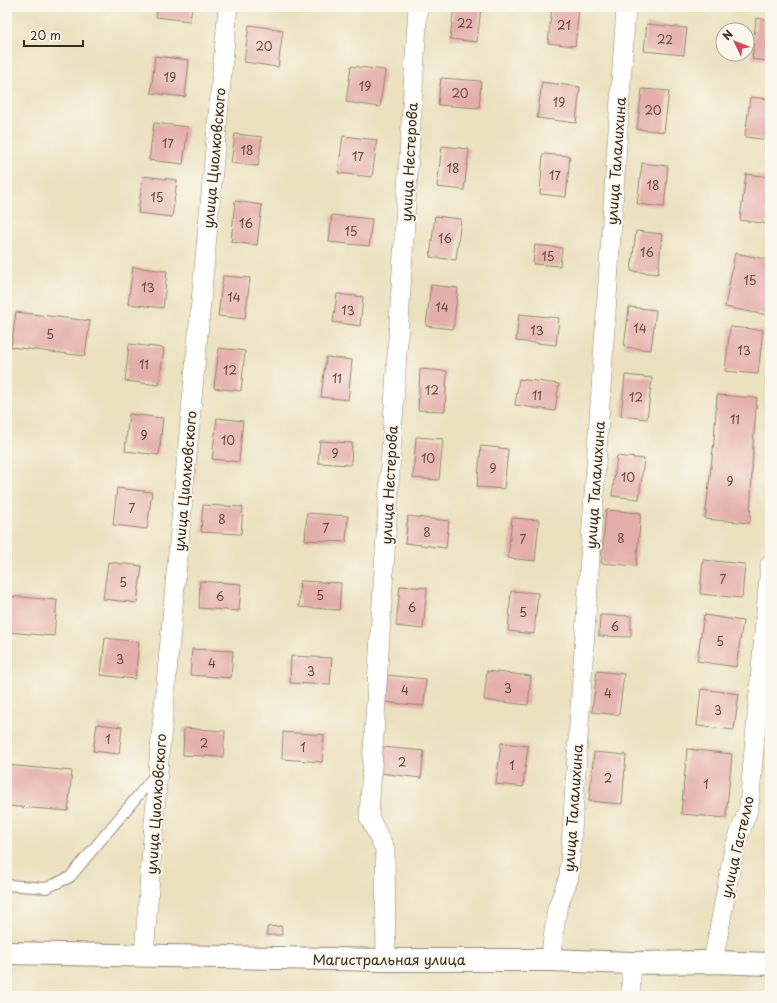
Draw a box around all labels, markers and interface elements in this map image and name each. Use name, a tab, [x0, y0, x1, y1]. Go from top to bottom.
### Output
house number: 22	[457, 14, 473, 32]
house number: 21	[557, 16, 571, 34]
scale bar	[24, 22, 83, 48]
north arrow	[715, 22, 755, 62]
text: 20 m	[30, 26, 61, 44]
text: N	[718, 26, 737, 44]
house number: 22	[657, 30, 673, 48]
house number: 20	[255, 37, 273, 55]
house number: 19	[164, 68, 176, 86]
house number: 19	[359, 77, 371, 95]
house number: 20	[451, 84, 469, 102]
street label: улица Циолковского	[197, 87, 231, 229]
house number: 19	[553, 93, 565, 111]
street label: улица Талалихина	[601, 96, 631, 226]
house number: 20	[644, 101, 662, 119]
street label: улица Нестерова	[395, 102, 423, 222]
house number: 17	[162, 134, 174, 152]
house number: 18	[241, 141, 253, 159]
house number: 17	[352, 147, 364, 165]
house number: 18	[447, 159, 459, 177]
house number: 17	[549, 166, 561, 184]
house number: 18	[647, 176, 659, 194]
house number: 15	[150, 188, 164, 206]
house number: 16	[239, 214, 253, 232]
house number: 15	[344, 222, 358, 240]
house number: 16	[438, 229, 452, 247]
house number: 16	[640, 243, 654, 261]
house number: 15	[541, 247, 555, 265]
house number: 15	[743, 271, 757, 289]
house number: 13	[141, 278, 155, 296]
house number: 14	[227, 288, 241, 306]
house number: 14	[435, 298, 449, 316]
house number: 13	[341, 301, 355, 319]
house number: 14	[633, 319, 647, 337]
house number: 13	[530, 321, 544, 339]
house number: 5	[46, 325, 54, 343]
house number: 13	[737, 341, 751, 359]
house number: 11	[139, 355, 149, 373]
house number: 12	[223, 361, 237, 379]
house number: 11	[332, 369, 342, 387]
house number: 12	[425, 381, 439, 399]
house number: 11	[532, 386, 542, 404]
house number: 12	[629, 388, 643, 406]
street label: улица Циолковского	[168, 410, 202, 552]
house number: 11	[730, 410, 740, 428]
street label: улица Талалихина	[580, 420, 610, 550]
street label: улица Нестерова	[375, 425, 403, 545]
house number: 9	[140, 426, 148, 444]
house number: 10	[221, 431, 235, 449]
house number: 9	[331, 444, 339, 462]
house number: 10	[421, 449, 435, 467]
house number: 9	[489, 459, 497, 477]
house number: 10	[621, 468, 635, 486]
house number: 9	[726, 472, 734, 490]
house number: 7	[129, 499, 136, 517]
house number: 8	[218, 510, 226, 528]
house number: 7	[323, 519, 330, 537]
house number: 8	[423, 523, 431, 541]
house number: 8	[617, 529, 625, 547]
house number: 7	[520, 530, 527, 548]
house number: 7	[720, 570, 727, 588]
house number: 5	[119, 573, 127, 591]
house number: 5	[316, 586, 324, 604]
house number: 6	[216, 587, 224, 605]
house number: 6	[408, 598, 416, 616]
house number: 5	[519, 603, 527, 621]
house number: 6	[611, 617, 619, 635]
house number: 5	[716, 632, 724, 650]
house number: 3	[116, 650, 124, 668]
house number: 4	[208, 654, 216, 672]
house number: 3	[307, 662, 315, 680]
house number: 3	[504, 679, 512, 697]
house number: 4	[401, 681, 409, 699]
house number: 4	[604, 684, 612, 702]
house number: 3	[714, 701, 722, 719]
house number: 1	[105, 730, 111, 748]
street label: улица Циолковского	[141, 733, 171, 875]
house number: 2	[200, 734, 208, 752]
house number: 1	[300, 738, 306, 756]
street label: улица Талалихина	[558, 743, 588, 873]
house number: 2	[398, 753, 406, 771]
house number: 1	[509, 756, 515, 774]
house number: 2	[604, 769, 612, 787]
house number: 1	[703, 775, 709, 793]
street label: улица Гастелло	[715, 794, 759, 900]
street label: Магистральная улица	[312, 949, 466, 970]

